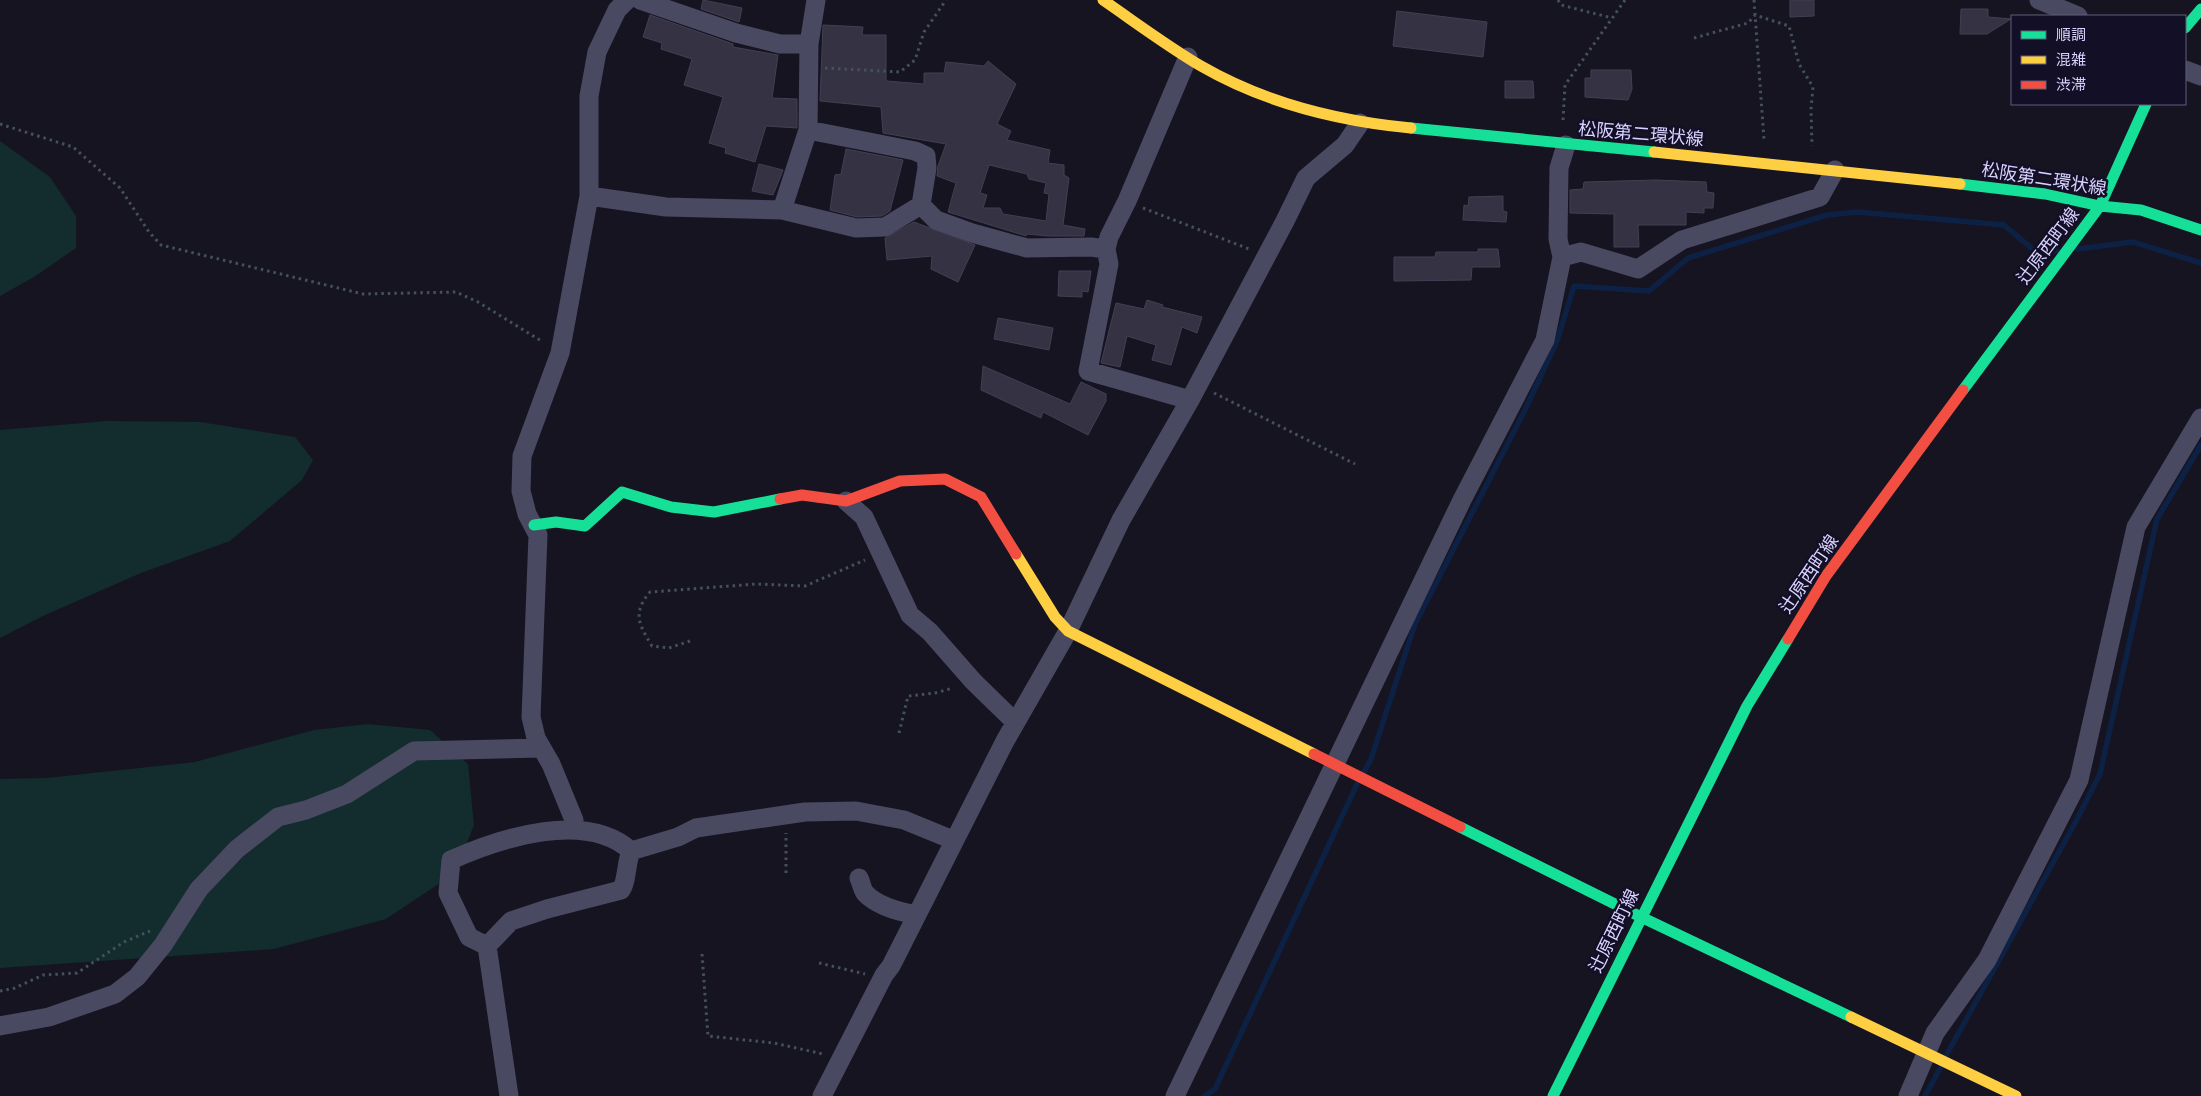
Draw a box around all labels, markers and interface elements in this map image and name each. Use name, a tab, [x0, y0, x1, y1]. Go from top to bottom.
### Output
legend	[2011, 15, 2186, 105]
text: 順調	[2056, 27, 2086, 46]
text: 混雑	[2056, 52, 2086, 71]
text: 渋滞	[2056, 77, 2086, 96]
street label: 松阪第二環状線	[1577, 119, 1705, 152]
street label: 松阪第二環状線	[1980, 159, 2108, 202]
street label: 辻原西町線	[2013, 204, 2085, 290]
street label: 辻原西町線	[1776, 531, 1845, 619]
street label: 辻原西町線	[1585, 886, 1645, 977]

